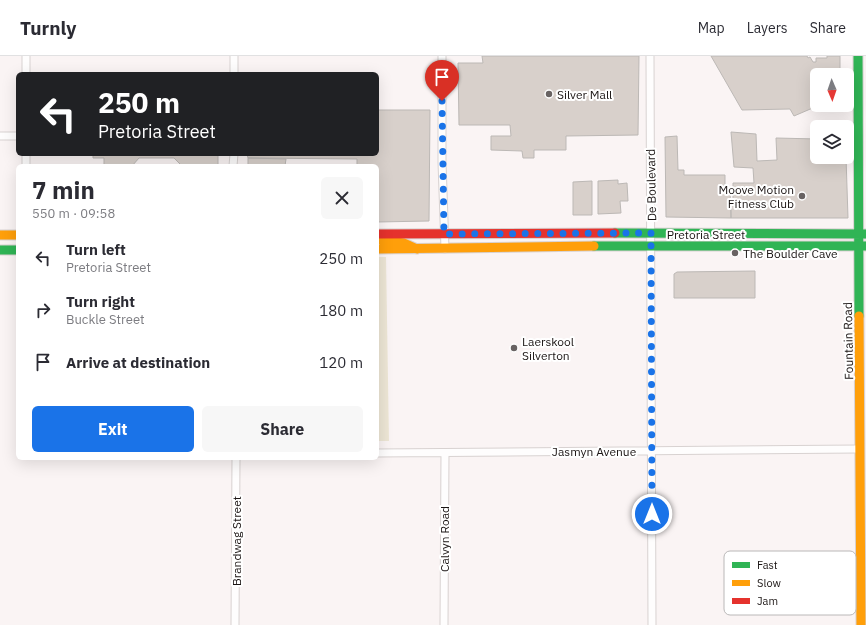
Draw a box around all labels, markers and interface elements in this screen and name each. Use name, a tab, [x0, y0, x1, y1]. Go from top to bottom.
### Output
text: Turnly	[20, 16, 76, 40]
text: Map	[698, 19, 725, 37]
text: Layers	[747, 19, 788, 37]
text: Share	[810, 19, 846, 37]
pin	[425, 60, 459, 101]
icon: arrive	[431, 66, 453, 88]
north arrow	[810, 68, 854, 112]
map controls	[810, 68, 854, 164]
text: 250 m	[98, 84, 180, 121]
place label: Silver Mall	[557, 87, 612, 102]
icon: left	[32, 88, 84, 140]
marker: Silver Mall	[544, 89, 554, 99]
text: Pretoria Street	[98, 120, 216, 143]
button: layers	[810, 120, 854, 164]
street label: De Boulevard	[643, 149, 659, 221]
text: 7 min	[32, 174, 95, 206]
button: close	[321, 177, 363, 219]
place label: Moove Motion Fitness Club	[718, 182, 794, 211]
marker: Moove Motion Fitness Club	[797, 191, 807, 201]
text: 550 m · 09:58	[32, 205, 115, 222]
street label: Pretoria Street	[667, 227, 745, 242]
text: Turn left	[66, 240, 126, 259]
place label: The Boulder Cave	[743, 246, 838, 261]
icon: left	[32, 247, 54, 269]
marker: The Boulder Cave	[730, 248, 740, 258]
text: 250 m	[319, 249, 363, 268]
text: Pretoria Street	[66, 259, 151, 276]
text: Turn right	[66, 292, 135, 311]
icon: right	[32, 299, 54, 321]
text: 180 m	[319, 301, 363, 320]
street label: Fountain Road	[840, 302, 856, 380]
text: Buckle Street	[66, 311, 145, 328]
place label: Laerskool Silverton	[522, 334, 574, 363]
marker: Laerskool Silverton	[509, 343, 519, 353]
icon: arrive	[32, 351, 54, 373]
text: Arrive at destination	[66, 353, 210, 372]
text: 120 m	[319, 353, 363, 372]
button: Exit	[32, 406, 194, 452]
button: Share	[202, 406, 363, 452]
street label: Jasmyn Avenue	[552, 444, 637, 459]
position arrow	[631, 493, 673, 535]
street label: Brandwag Street	[229, 496, 244, 586]
street label: Calvyn Road	[437, 506, 452, 572]
legend	[724, 551, 856, 615]
text: Fast	[757, 558, 778, 572]
text: Slow	[757, 576, 781, 590]
text: Jam	[757, 594, 778, 608]

